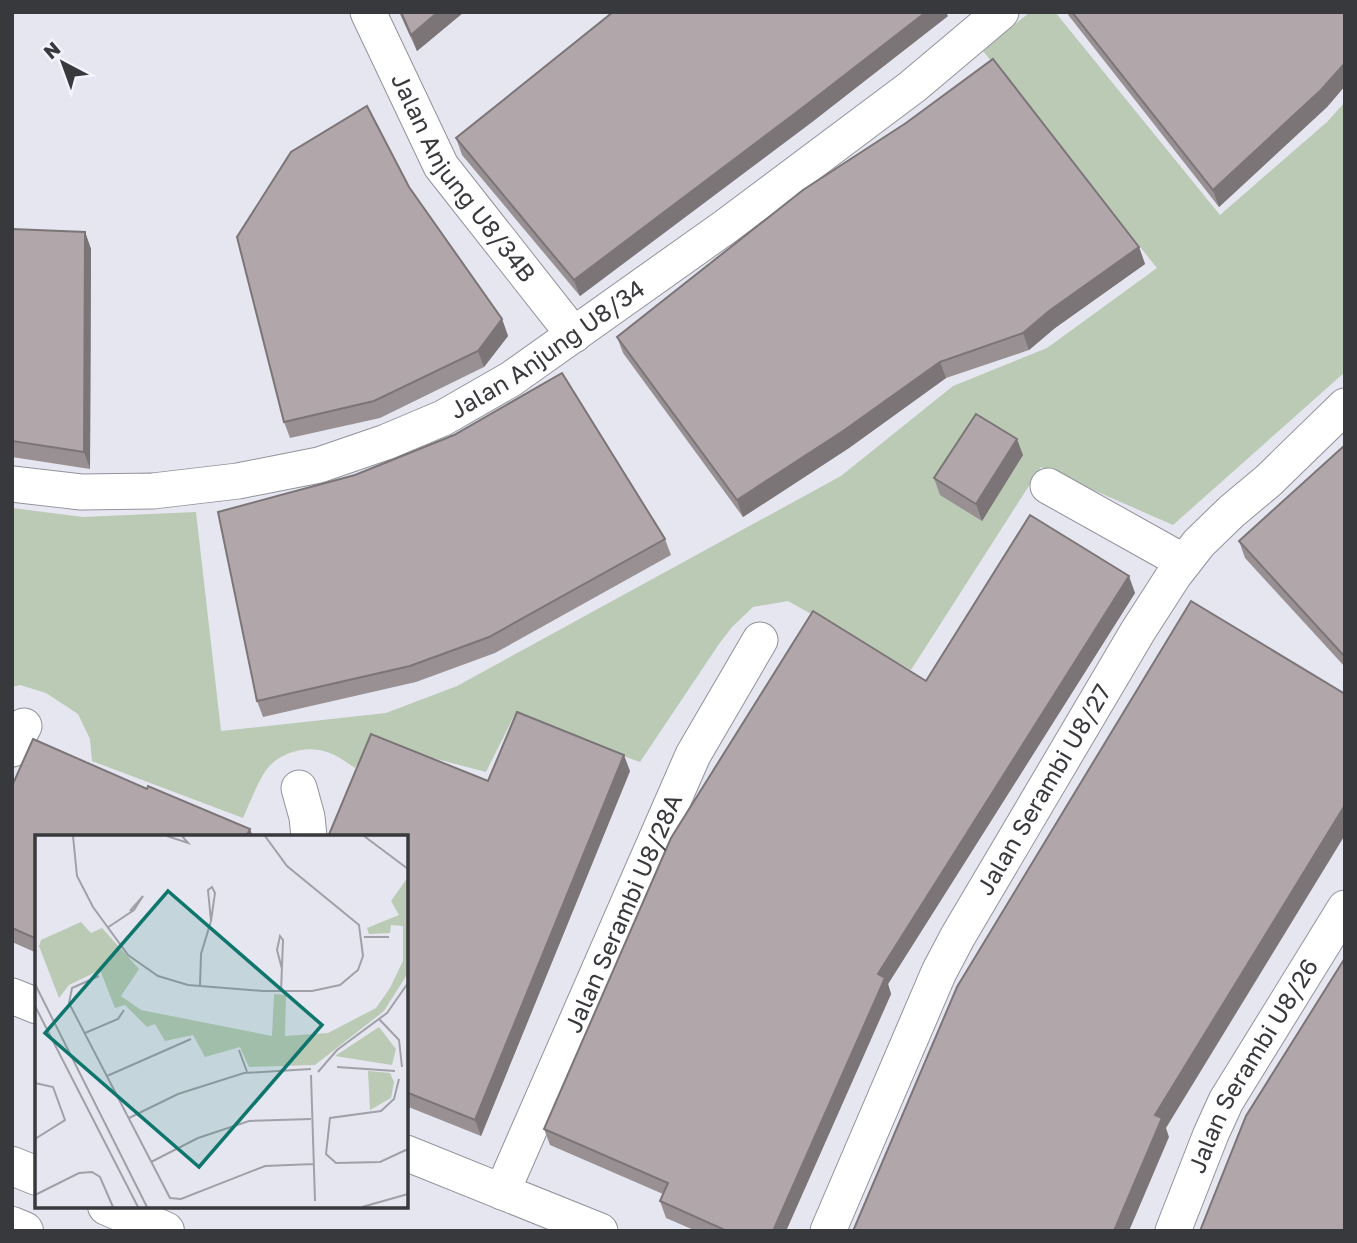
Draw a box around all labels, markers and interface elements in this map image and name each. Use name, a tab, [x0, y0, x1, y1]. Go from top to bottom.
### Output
north arrow	[28, 28, 98, 98]
text: N	[39, 36, 65, 63]
street label: Jalan Anjung U8/34B	[386, 68, 543, 287]
street label: Jalan Anjung U8/34	[444, 273, 649, 424]
street label: Jalan Serambi U8/27	[969, 679, 1116, 900]
street label: Jalan Serambi U8/28A	[557, 789, 687, 1037]
inset map	[35, 835, 408, 1208]
street label: Jalan Serambi U8/26	[1181, 953, 1323, 1177]

